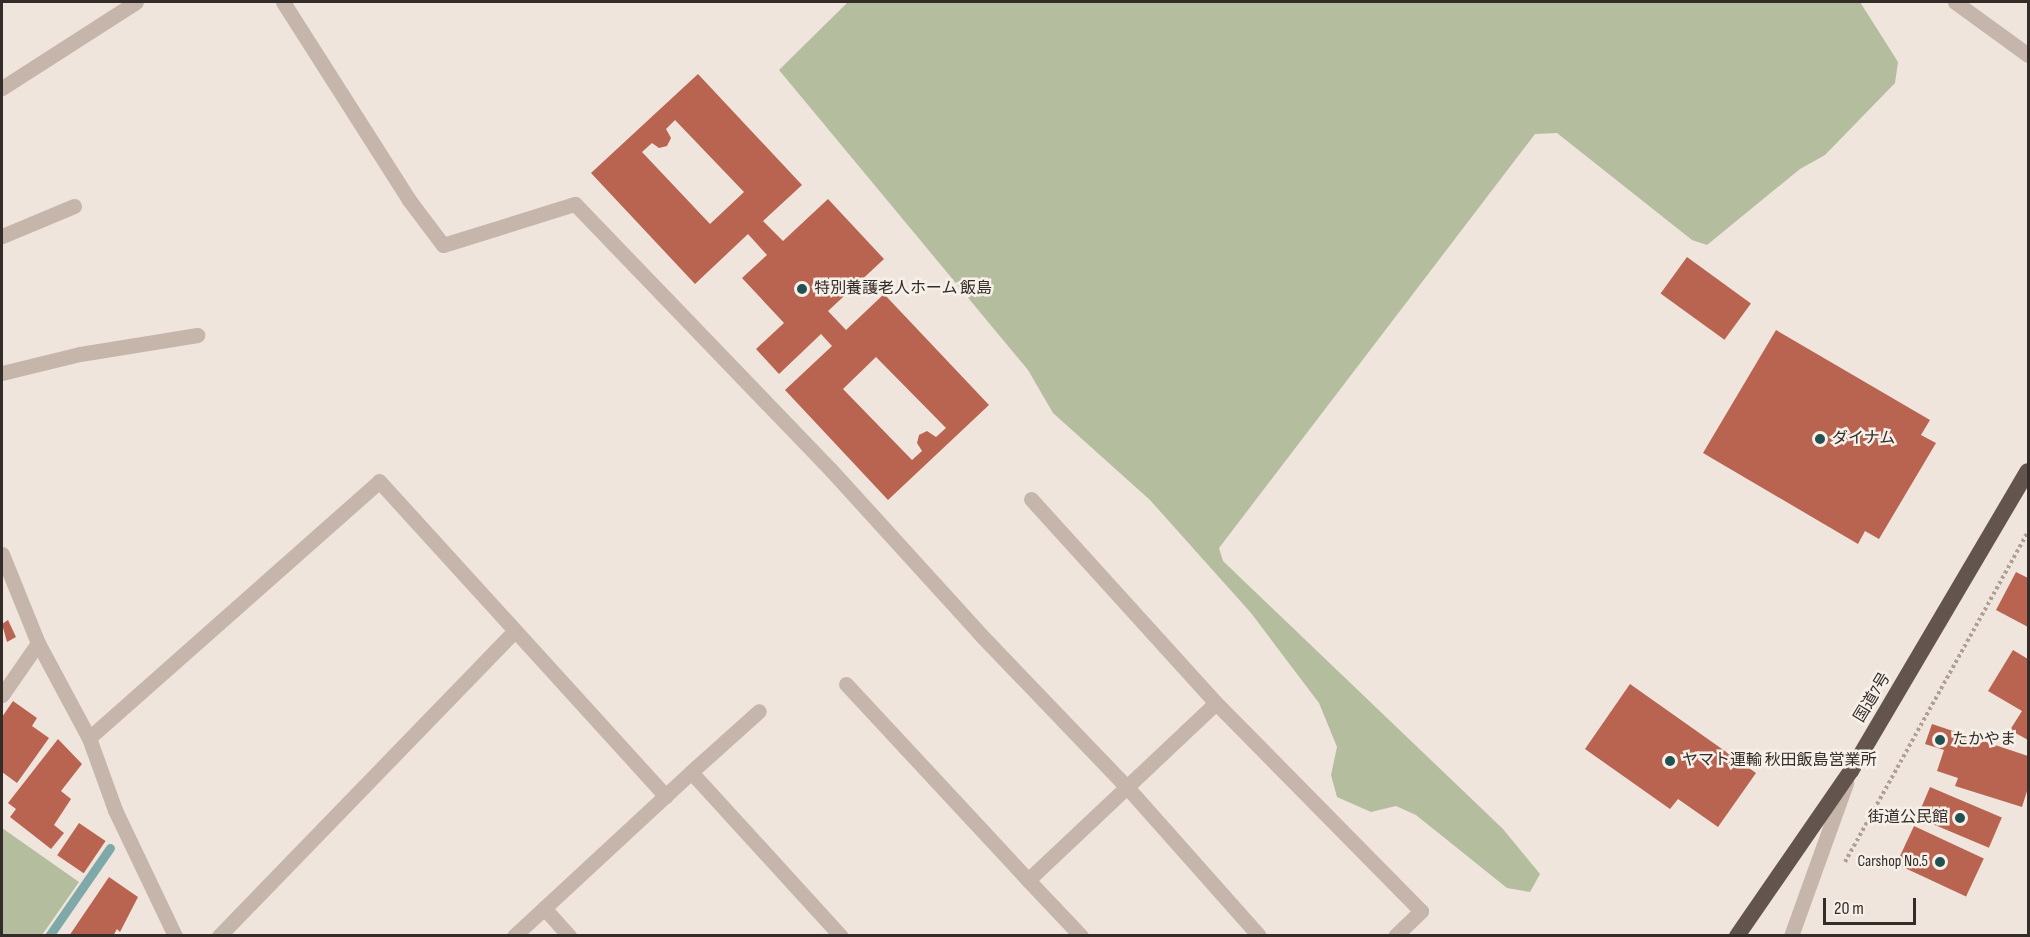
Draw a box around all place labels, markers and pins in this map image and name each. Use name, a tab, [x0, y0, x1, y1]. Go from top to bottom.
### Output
place label: 特別養護老人ホーム 飯島	[814, 279, 993, 299]
marker: 特別養護老人ホーム 飯島	[795, 282, 809, 296]
place label: ダイナム	[1832, 429, 1896, 449]
marker: ダイナム	[1813, 432, 1827, 446]
place label: たかやま	[1952, 730, 2016, 750]
marker: たかやま	[1933, 733, 1947, 747]
place label: ヤマト運輸 秋田飯島営業所	[1682, 751, 1877, 771]
marker: ヤマト運輸 秋田飯島営業所	[1663, 754, 1677, 768]
place label: 街道公民館	[1868, 808, 1948, 828]
marker: 街道公民館	[1953, 811, 1967, 825]
place label: Carshop No.5	[1858, 852, 1928, 872]
marker: Carshop No.5	[1933, 855, 1947, 869]

